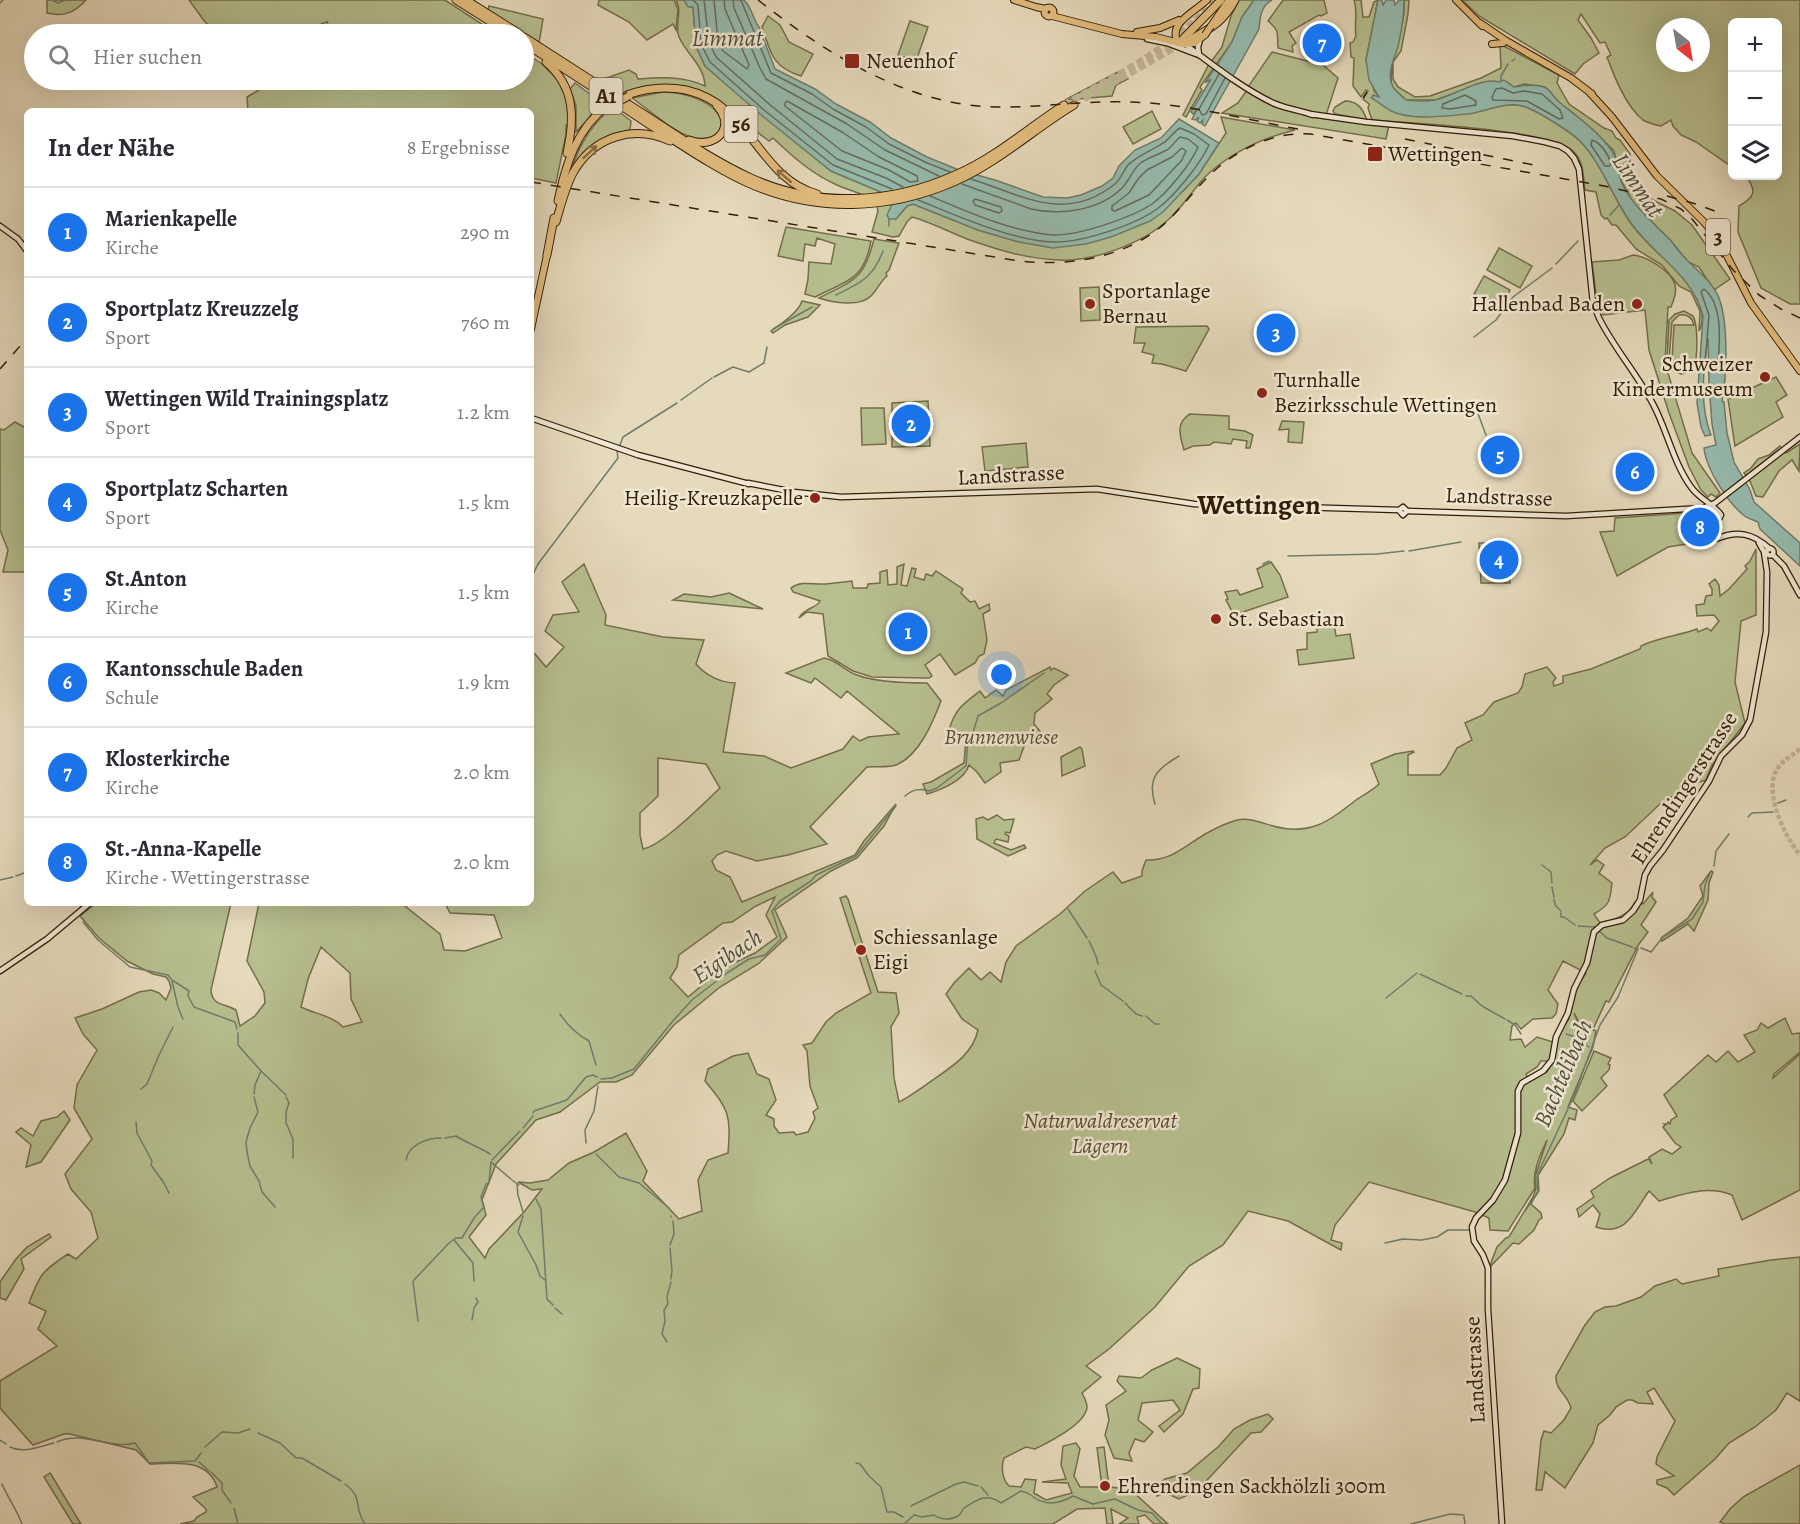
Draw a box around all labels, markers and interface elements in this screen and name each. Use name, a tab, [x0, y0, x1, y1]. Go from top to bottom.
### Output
north arrow	[1656, 18, 1710, 72]
map controls	[1728, 18, 1782, 180]
button: +	[1728, 18, 1782, 72]
pin: 7	[1302, 20, 1342, 66]
water label: Limmat	[691, 22, 764, 54]
search box	[24, 24, 534, 90]
icon: search	[45, 41, 78, 74]
text: Hier suchen	[93, 42, 202, 72]
place label: Neuenhof	[866, 46, 958, 76]
marker: Neuenhof	[843, 52, 861, 70]
button: −	[1728, 72, 1782, 126]
road number: A1	[590, 78, 622, 114]
road number: 56	[724, 106, 758, 142]
button: layers	[1728, 126, 1782, 180]
text: In der Nähe	[48, 130, 175, 165]
text: 8 Ergebnisse	[407, 134, 510, 161]
place label: Wettingen	[1387, 139, 1482, 169]
one-way arrow	[583, 145, 598, 159]
marker: Wettingen	[1366, 145, 1384, 163]
water label: Limmat	[1605, 147, 1672, 224]
one-way arrow	[777, 169, 792, 183]
text: Marienkapelle	[105, 204, 237, 234]
text: 1	[64, 219, 71, 246]
text: 290 m	[460, 219, 510, 246]
road number: 3	[1706, 219, 1730, 255]
text: Kirche	[105, 234, 159, 261]
place label: Sportanlage Bernau	[1102, 276, 1211, 331]
place label: Hallenbad Baden	[1471, 289, 1625, 319]
text: Sportplatz Kreuzzelg	[105, 294, 298, 324]
marker: Sportanlage Bernau	[1083, 297, 1097, 311]
marker: Hallenbad Baden	[1630, 297, 1644, 311]
text: 2	[63, 309, 72, 336]
text: 760 m	[461, 309, 510, 336]
pin: 3	[1256, 310, 1296, 356]
text: Sport	[105, 324, 150, 351]
place label: Schweizer Kindermuseum	[1612, 349, 1753, 404]
place label: Turnhalle Bezirksschule Wettingen	[1274, 365, 1497, 420]
marker: Schweizer Kindermuseum	[1758, 370, 1772, 384]
text: Wettingen Wild Trainingsplatz	[105, 384, 389, 414]
marker: Turnhalle Bezirksschule Wettingen	[1255, 386, 1269, 400]
text: 3	[63, 399, 72, 426]
text: 1.2 km	[457, 399, 510, 426]
pin: 2	[892, 402, 930, 446]
text: Sport	[105, 414, 150, 441]
pin: 5	[1480, 432, 1520, 478]
pin: 6	[1616, 450, 1654, 494]
street label: Landstrasse	[957, 457, 1065, 493]
text: Sportplatz Scharten	[105, 474, 288, 504]
street label: Landstrasse	[1445, 480, 1553, 514]
place label: Heilig-Kreuzkapelle	[624, 483, 803, 513]
district label: Wettingen	[1196, 486, 1321, 524]
text: 4	[63, 489, 72, 516]
text: 1.5 km	[458, 489, 510, 516]
marker: Heilig-Kreuzkapelle	[808, 491, 822, 505]
text: Sport	[105, 504, 150, 531]
pin: 8	[1680, 504, 1720, 550]
pin: 4	[1480, 538, 1518, 582]
text: St.Anton	[105, 564, 187, 594]
text: 5	[63, 579, 72, 606]
text: 1.5 km	[458, 579, 510, 606]
text: Kirche	[105, 594, 159, 621]
place label: St. Sebastian	[1228, 604, 1345, 634]
pin: 1	[888, 610, 928, 654]
marker: St. Sebastian	[1209, 612, 1223, 626]
text: Kantonsschule Baden	[105, 654, 303, 684]
your location	[987, 660, 1016, 689]
text: 6	[63, 669, 72, 696]
text: 1.9 km	[457, 669, 510, 696]
text: Schule	[105, 684, 159, 711]
street label: Ehrendingerstrasse	[1623, 706, 1745, 870]
park label: Brunnenwiese	[944, 722, 1058, 752]
text: Klosterkirche	[105, 744, 230, 774]
text: 7	[63, 759, 72, 786]
text: 2.0 km	[453, 759, 510, 786]
text: Kirche	[105, 774, 159, 801]
text: St.-Anna-Kapelle	[105, 834, 261, 864]
text: 8	[63, 849, 72, 876]
text: 2.0 km	[453, 849, 510, 876]
text: Kirche · Wettingerstrasse	[105, 864, 310, 891]
water label: Eigibach	[686, 921, 768, 991]
place label: Schiessanlage Eigi	[873, 922, 998, 977]
marker: Schiessanlage Eigi	[854, 943, 868, 957]
water label: Bachtelibach	[1526, 1014, 1600, 1132]
park label: Naturwaldreservat Lägern	[1023, 1106, 1177, 1161]
street label: Landstrasse	[1457, 1316, 1493, 1424]
place label: Ehrendingen Sackhölzli 300m	[1117, 1471, 1386, 1501]
marker: Ehrendingen Sackhölzli 300m	[1098, 1479, 1112, 1493]

